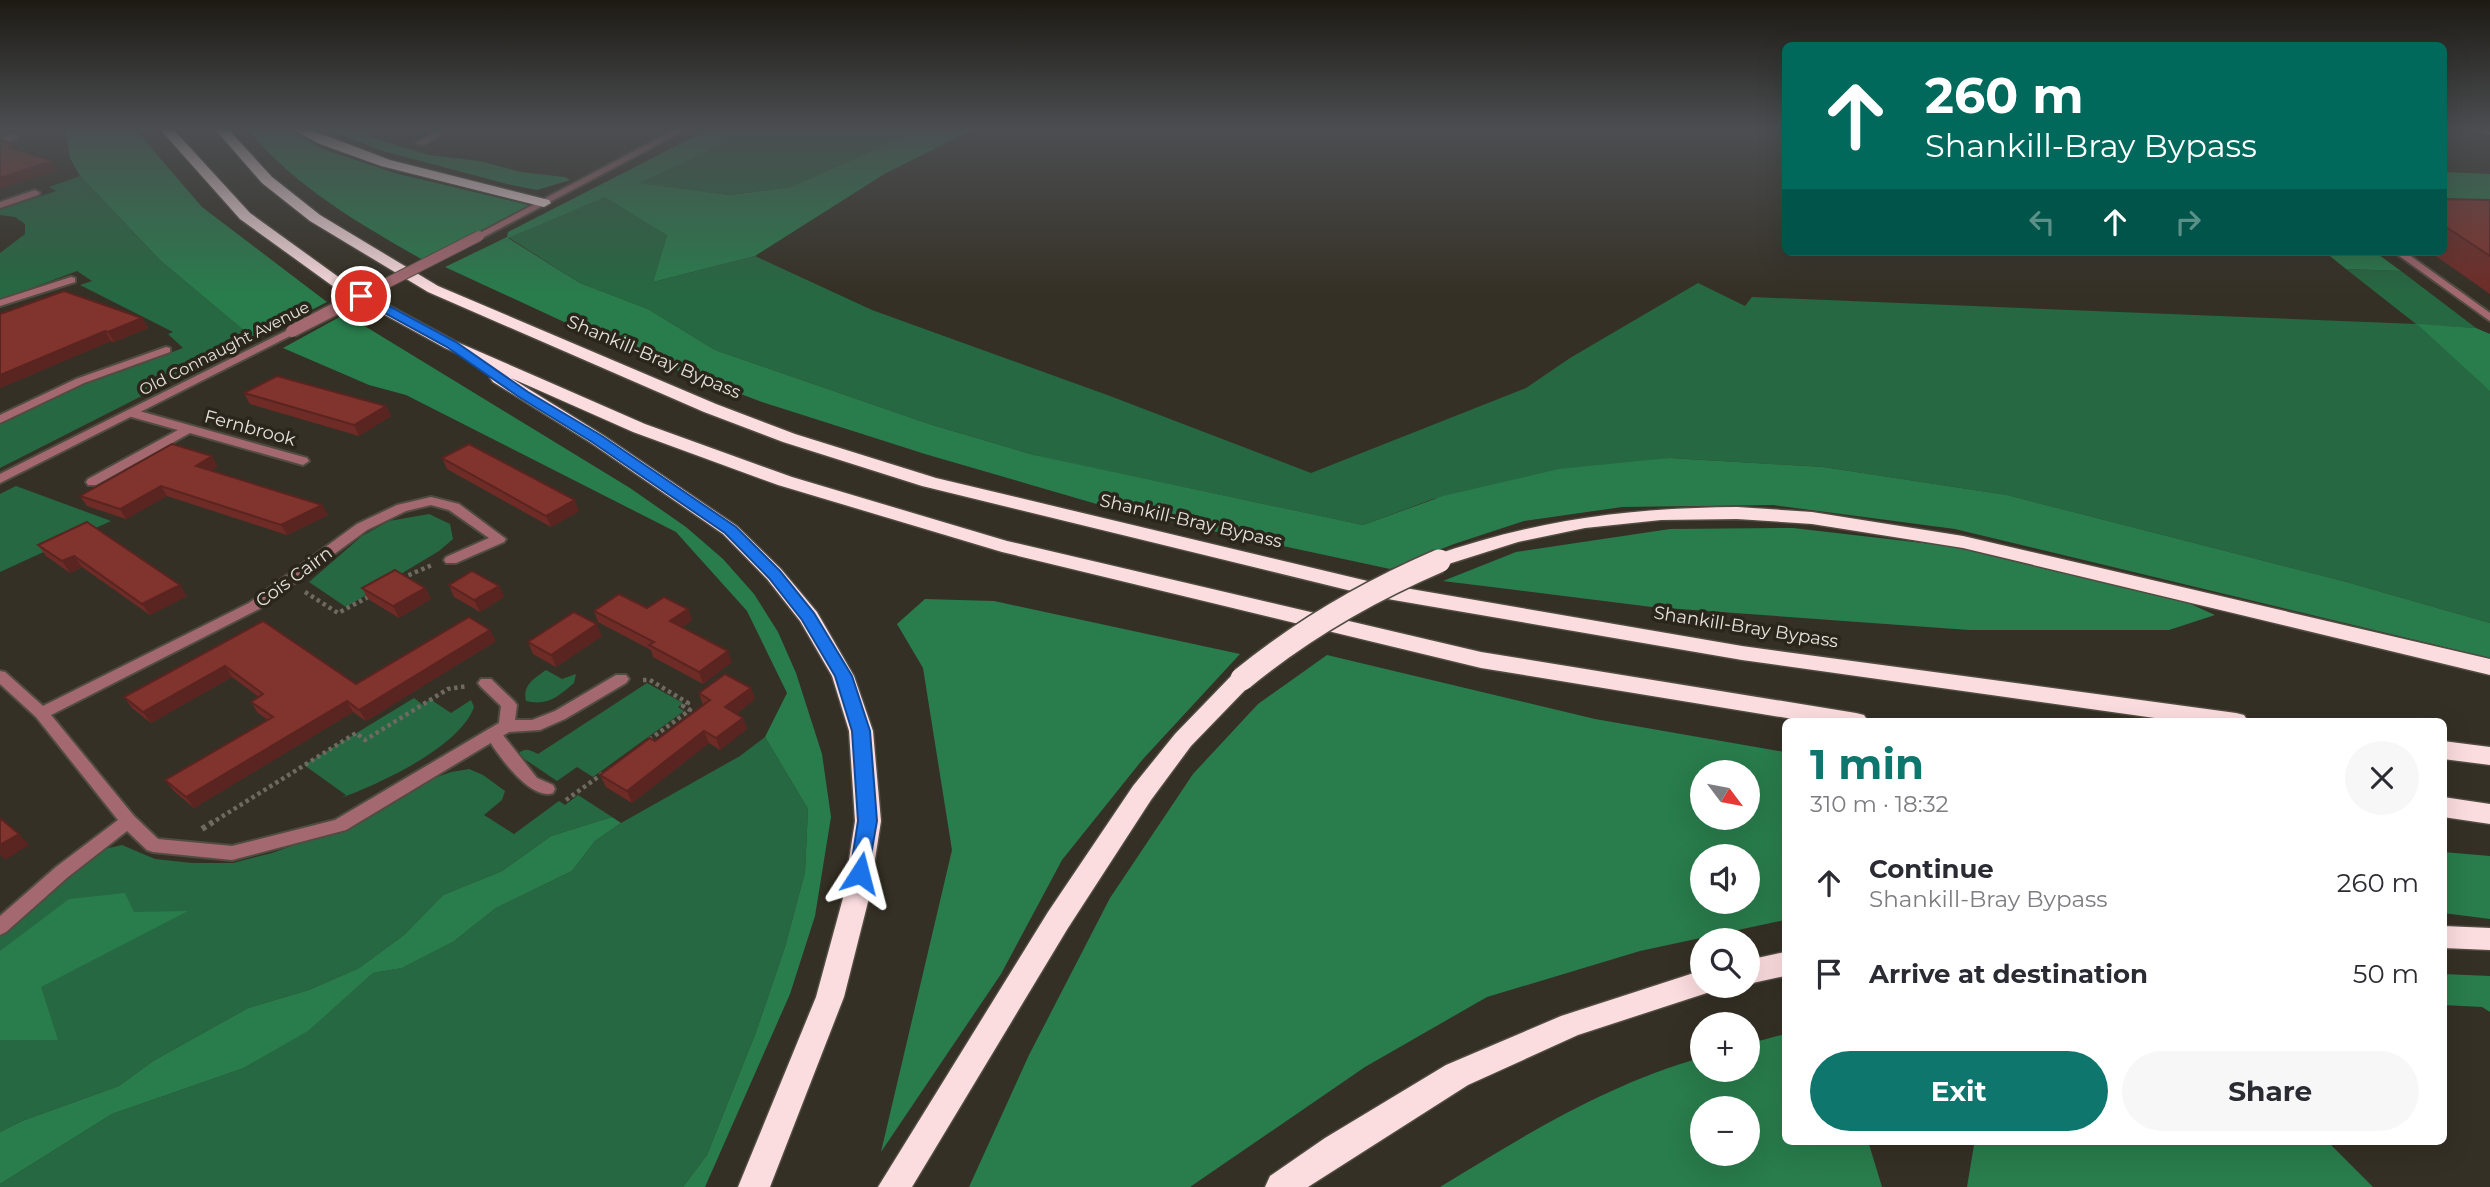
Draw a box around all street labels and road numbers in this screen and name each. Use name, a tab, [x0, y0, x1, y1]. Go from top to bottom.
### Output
street label: Old Connaught Avenue	[136, 297, 312, 400]
street label: Shankill-Bray Bypass	[564, 310, 744, 404]
street label: Fernbrook	[202, 405, 298, 451]
street label: Shankill-Bray Bypass	[1098, 489, 1285, 553]
street label: Cois Cairn	[251, 542, 337, 612]
street label: Shankill-Bray Bypass	[1652, 602, 1840, 652]

